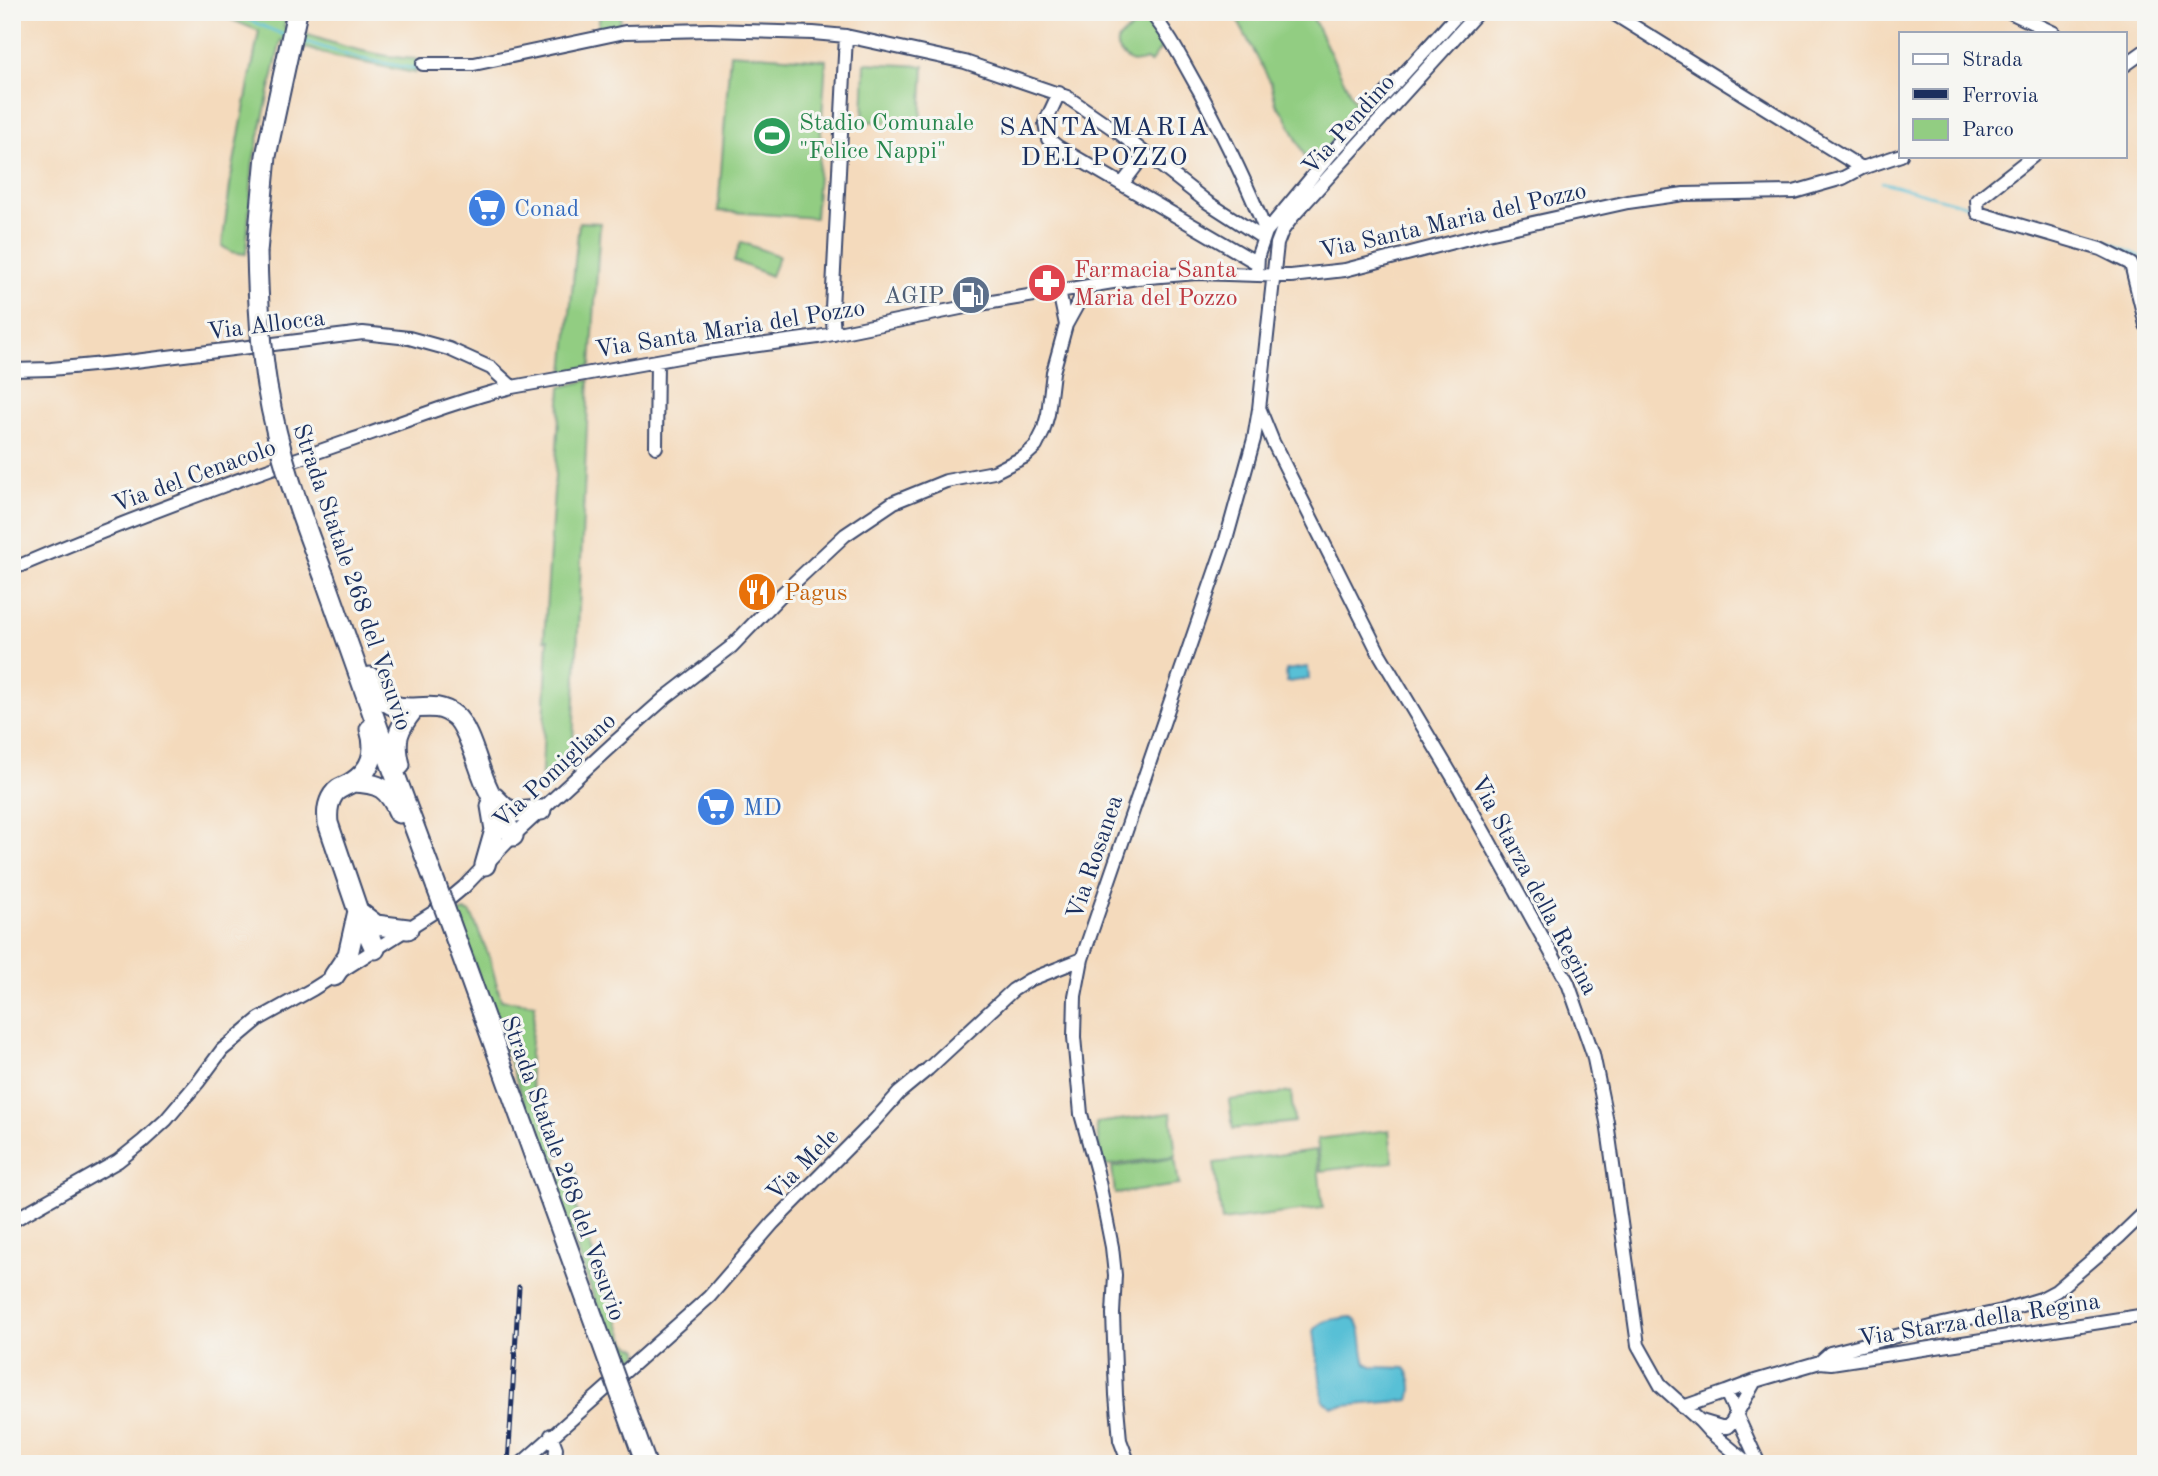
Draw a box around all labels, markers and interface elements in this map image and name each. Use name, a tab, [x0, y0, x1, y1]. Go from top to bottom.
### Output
legend	[1899, 32, 2126, 158]
text: Strada	[1962, 50, 2023, 71]
street label: Via Pendino	[1299, 71, 1400, 180]
text: Ferrovia	[1962, 86, 2038, 107]
place label: Stadio Comunale "Felice Nappi"	[799, 112, 974, 164]
sports icon: Stadio Comunale "Felice Nappi"	[751, 115, 793, 157]
district label: SANTA MARIA DEL POZZO	[999, 115, 1211, 171]
text: Parco	[1962, 120, 2014, 141]
street label: Via Santa Maria del Pozzo	[1318, 180, 1589, 264]
supermarket icon: Conad	[466, 187, 508, 229]
place label: Conad	[514, 198, 579, 222]
place label: Farmacia Santa Maria del Pozzo	[1074, 259, 1238, 311]
pharmacy icon: Farmacia Santa Maria del Pozzo	[1026, 262, 1068, 304]
fuel station icon: AGIP	[950, 274, 992, 316]
place label: AGIP	[884, 285, 944, 309]
street label: Via Santa Maria del Pozzo	[594, 297, 867, 363]
street label: Via Allocca	[206, 307, 327, 345]
street label: Strada Statale 268 del Vesuvio	[287, 421, 415, 734]
street label: Via del Cenacolo	[110, 436, 280, 518]
restaurant icon: Pagus	[736, 571, 778, 613]
place label: Pagus	[784, 582, 847, 606]
street label: Via Pomigliano	[490, 709, 621, 834]
street label: Via Starza della Regina	[1465, 772, 1601, 1000]
supermarket icon: MD	[695, 786, 737, 828]
street label: Via Rosanea	[1063, 792, 1128, 923]
place label: MD	[743, 797, 782, 821]
street label: Strada Statale 268 del Vesuvio	[496, 1013, 629, 1324]
street label: Via Mele	[763, 1125, 844, 1206]
street label: Via Starza della Regina	[1857, 1290, 2102, 1352]

